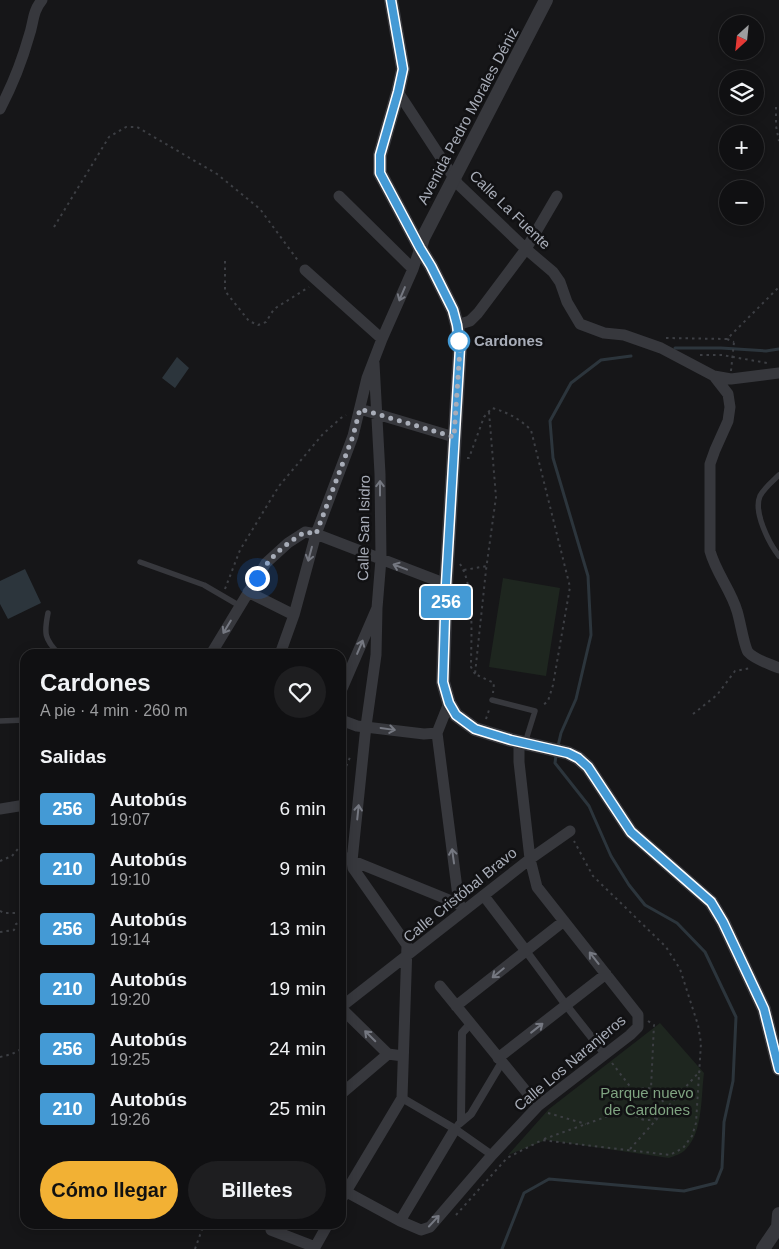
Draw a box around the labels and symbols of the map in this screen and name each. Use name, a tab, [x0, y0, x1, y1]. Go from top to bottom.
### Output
north arrow	[719, 15, 764, 60]
street label: Avenida Pedro Morales Déniz	[414, 24, 522, 207]
street label: Calle La Fuente	[466, 167, 554, 253]
one-way arrow	[397, 286, 407, 301]
marker: Cardones	[448, 330, 470, 352]
place label: Cardones	[474, 332, 543, 349]
street label: Calle San Isidro	[354, 475, 373, 581]
one-way arrow	[375, 480, 385, 496]
one-way arrow	[305, 546, 315, 562]
one-way arrow	[393, 562, 409, 571]
your location	[245, 566, 270, 591]
line badge: 256	[417, 586, 475, 618]
one-way arrow	[222, 620, 232, 634]
one-way arrow	[356, 640, 366, 655]
one-way arrow	[380, 724, 396, 734]
one-way arrow	[353, 804, 362, 820]
street label: Calle Cristóbal Bravo	[400, 844, 520, 946]
one-way arrow	[448, 848, 458, 864]
one-way arrow	[588, 952, 599, 965]
one-way arrow	[492, 967, 505, 978]
street label: Calle Los Naranjeros	[511, 1011, 629, 1114]
one-way arrow	[530, 1022, 543, 1033]
one-way arrow	[364, 1030, 376, 1042]
park label: Parque nuevo de Cardones	[600, 1084, 694, 1118]
one-way arrow	[429, 1215, 440, 1228]

